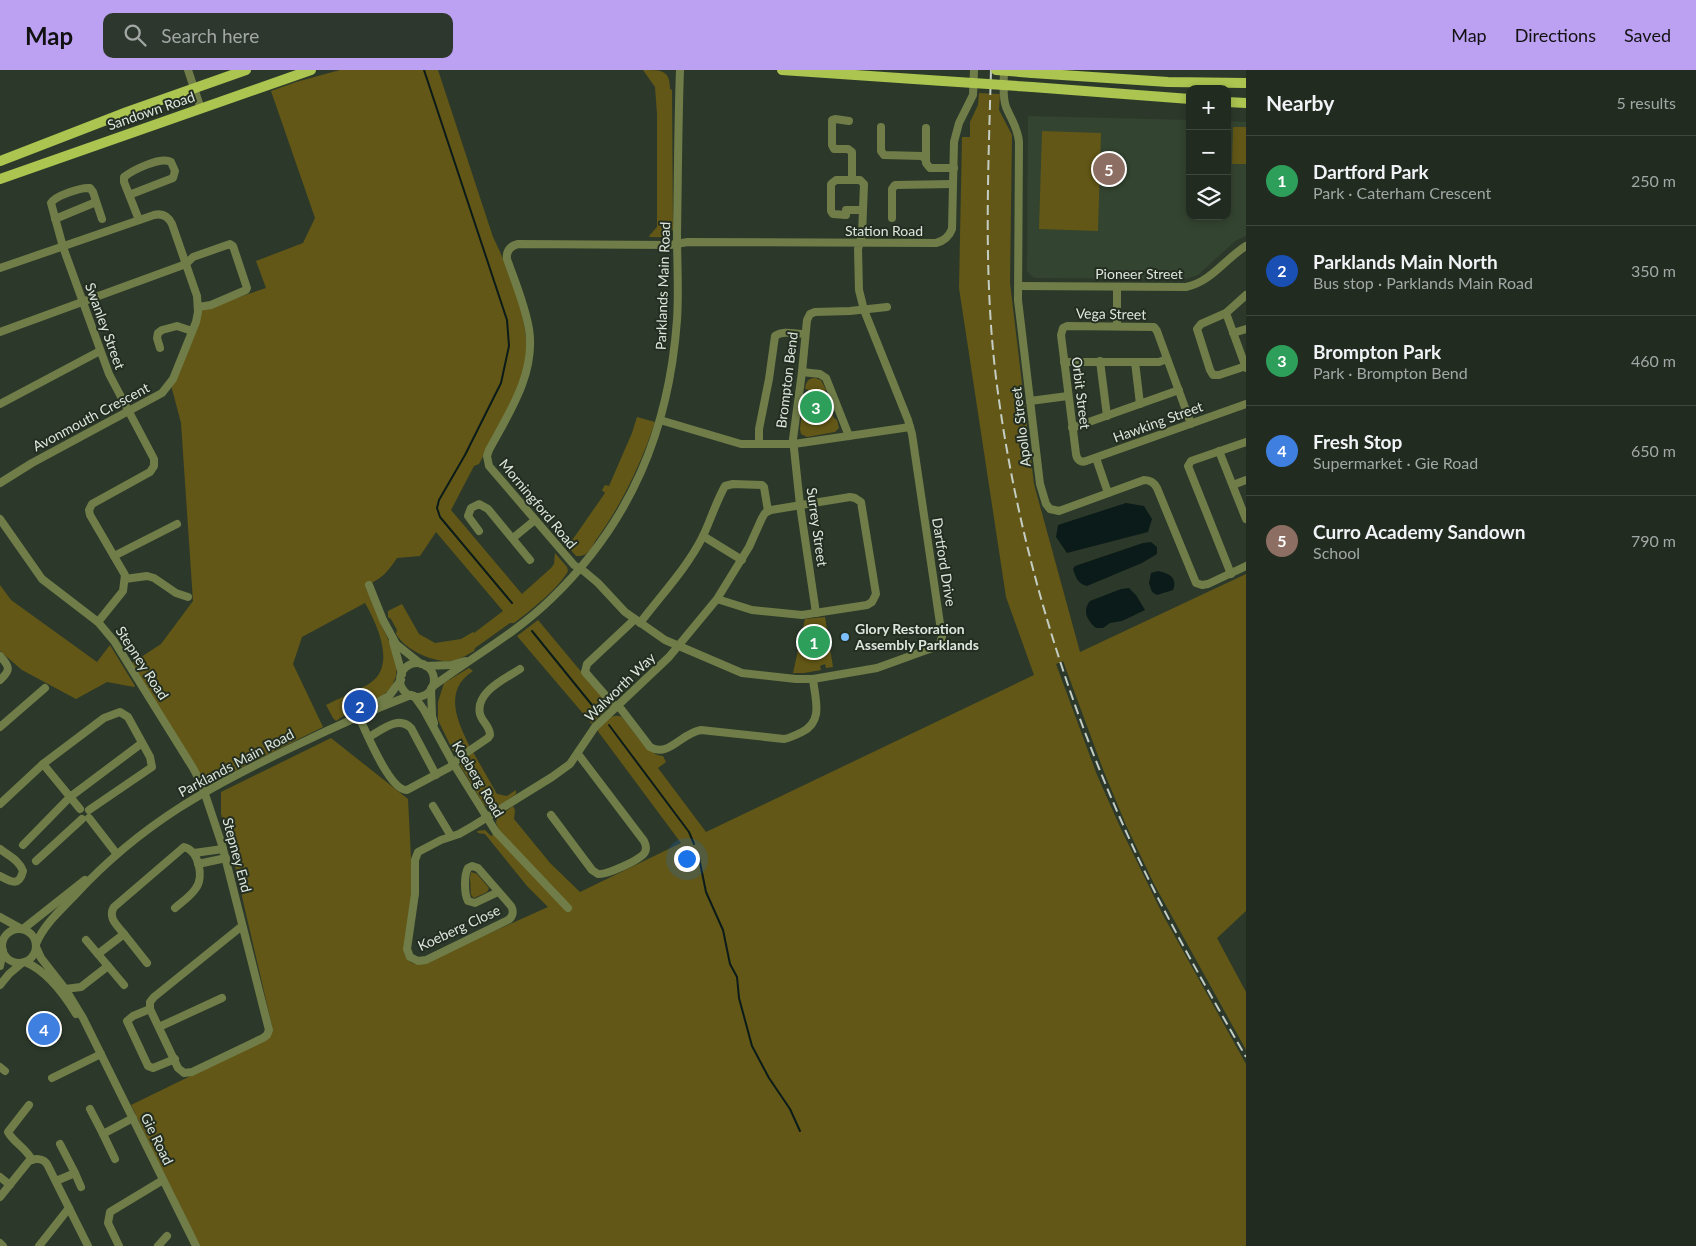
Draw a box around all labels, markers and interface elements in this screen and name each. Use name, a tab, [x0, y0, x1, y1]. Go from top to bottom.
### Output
search box	[103, 13, 453, 58]
text: Map	[25, 21, 73, 50]
icon: search	[121, 21, 149, 49]
text: Search here	[161, 24, 259, 47]
text: Map	[1451, 24, 1487, 46]
text: Directions	[1515, 24, 1596, 46]
text: Saved	[1624, 24, 1671, 46]
map controls	[1186, 85, 1231, 220]
button: +	[1186, 85, 1231, 130]
street label: Sandown Road	[105, 88, 197, 133]
text: Nearby	[1266, 90, 1334, 115]
text: 5 results	[1616, 93, 1676, 112]
button: −	[1186, 130, 1231, 175]
pin: 5	[1093, 150, 1125, 188]
text: Dartford Park	[1313, 160, 1429, 183]
text: 1	[1277, 171, 1287, 190]
text: 250 m	[1631, 171, 1676, 190]
button: layers	[1186, 175, 1231, 220]
text: Park · Caterham Crescent	[1313, 183, 1491, 202]
street label: Parklands Main Road	[652, 221, 673, 350]
street label: Station Road	[845, 222, 923, 239]
text: Parklands Main North	[1313, 250, 1498, 273]
text: 2	[1277, 261, 1287, 280]
text: 350 m	[1631, 261, 1676, 280]
street label: Pioneer Street	[1095, 265, 1183, 282]
text: Bus stop · Parklands Main Road	[1313, 273, 1533, 292]
street label: Swanley Street	[82, 280, 129, 371]
street label: Vega Street	[1076, 304, 1146, 323]
street label: Brompton Bend	[772, 331, 801, 429]
text: Brompton Park	[1313, 340, 1441, 363]
text: 3	[1277, 351, 1287, 370]
text: 460 m	[1631, 351, 1676, 370]
street label: Orbit Street	[1069, 356, 1094, 430]
text: Park · Brompton Bend	[1313, 363, 1468, 382]
street label: Avonmouth Crescent	[30, 379, 152, 454]
street label: Apollo Street	[1007, 386, 1034, 468]
pin: 3	[800, 388, 832, 426]
street label: Hawking Street	[1111, 397, 1205, 446]
text: Fresh Stop	[1313, 430, 1402, 453]
text: 4	[1277, 441, 1287, 460]
text: 650 m	[1631, 441, 1676, 460]
text: Supermarket · Gie Road	[1313, 453, 1478, 472]
street label: Morningford Road	[496, 455, 581, 552]
street label: Surrey Street	[804, 486, 831, 568]
street label: Dartford Drive	[929, 516, 960, 607]
text: Curro Academy Sandown	[1313, 520, 1526, 543]
text: 5	[1277, 531, 1287, 550]
text: 790 m	[1631, 531, 1676, 550]
text: School	[1313, 543, 1360, 562]
place label: Glory Restoration Assembly Parklands	[854, 620, 979, 653]
street label: Stepney Road	[112, 623, 172, 703]
pin: 1	[798, 623, 830, 661]
marker: Glory Restoration Assembly Parklands	[839, 631, 851, 643]
street label: Walworth Way	[581, 648, 659, 725]
pin: 2	[344, 687, 376, 725]
street label: Parklands Main Road	[175, 725, 296, 800]
street label: Koeberg Road	[449, 737, 508, 820]
street label: Stepney End	[219, 816, 256, 894]
your location	[674, 846, 700, 872]
street label: Koeberg Close	[415, 901, 503, 954]
pin: 4	[28, 1010, 60, 1048]
street label: Gie Road	[138, 1110, 177, 1167]

